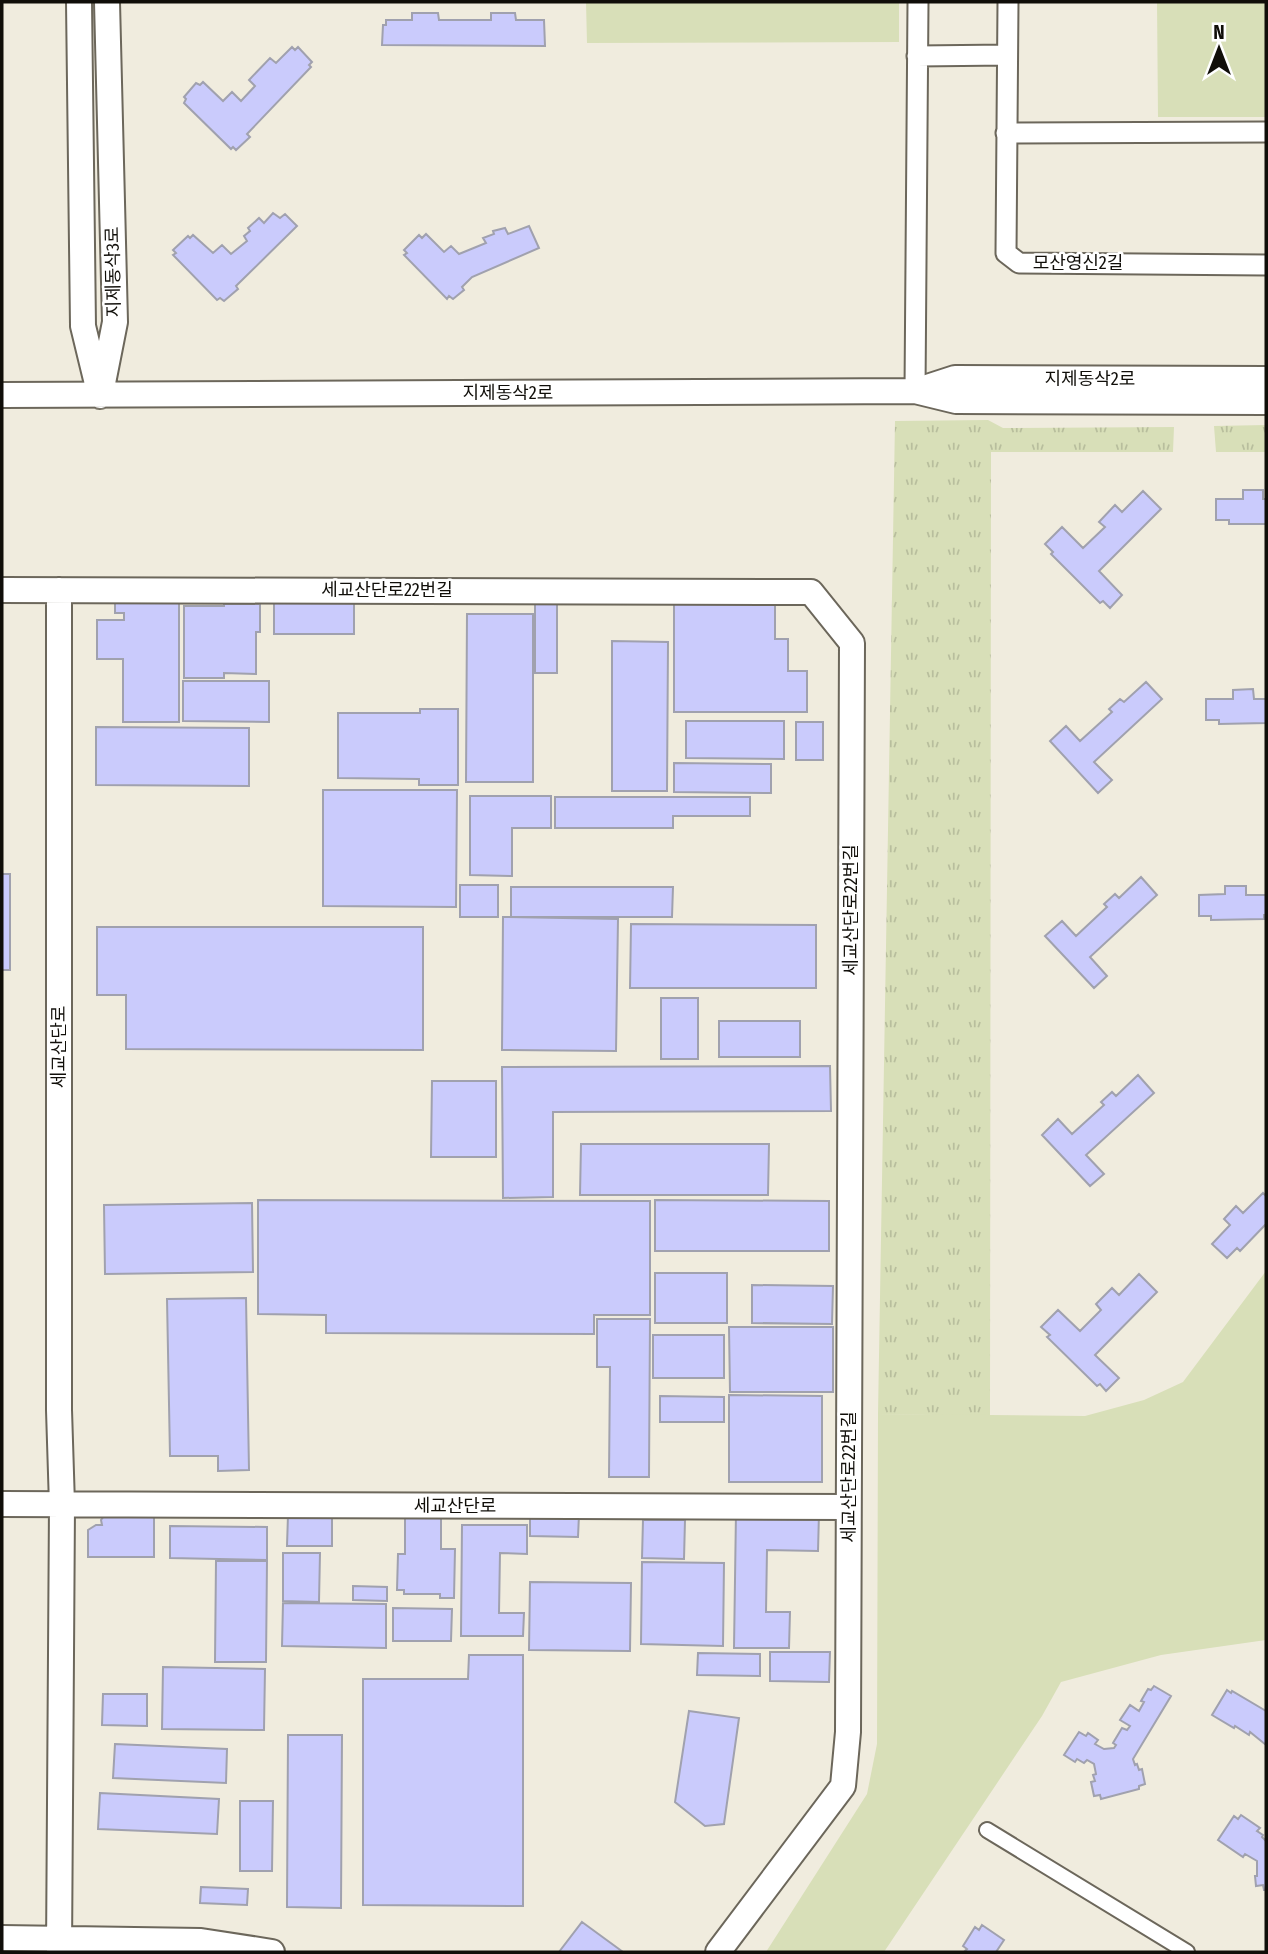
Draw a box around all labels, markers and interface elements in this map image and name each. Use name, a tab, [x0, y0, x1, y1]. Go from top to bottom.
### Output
north arrow	[1184, 14, 1254, 84]
text: N	[1213, 21, 1225, 44]
street label: 지제동삭3로	[101, 226, 125, 318]
street label: 모산영신2길	[1033, 252, 1123, 274]
street label: 지제동삭2로	[1045, 368, 1135, 390]
street label: 지제동삭2로	[463, 382, 553, 404]
street label: 세교산단로22번길	[321, 579, 453, 601]
street label: 세교산단로22번길	[840, 844, 862, 976]
street label: 세교산단로	[48, 1006, 70, 1088]
street label: 세교산단로22번길	[838, 1411, 860, 1543]
street label: 세교산단로	[414, 1495, 496, 1517]

